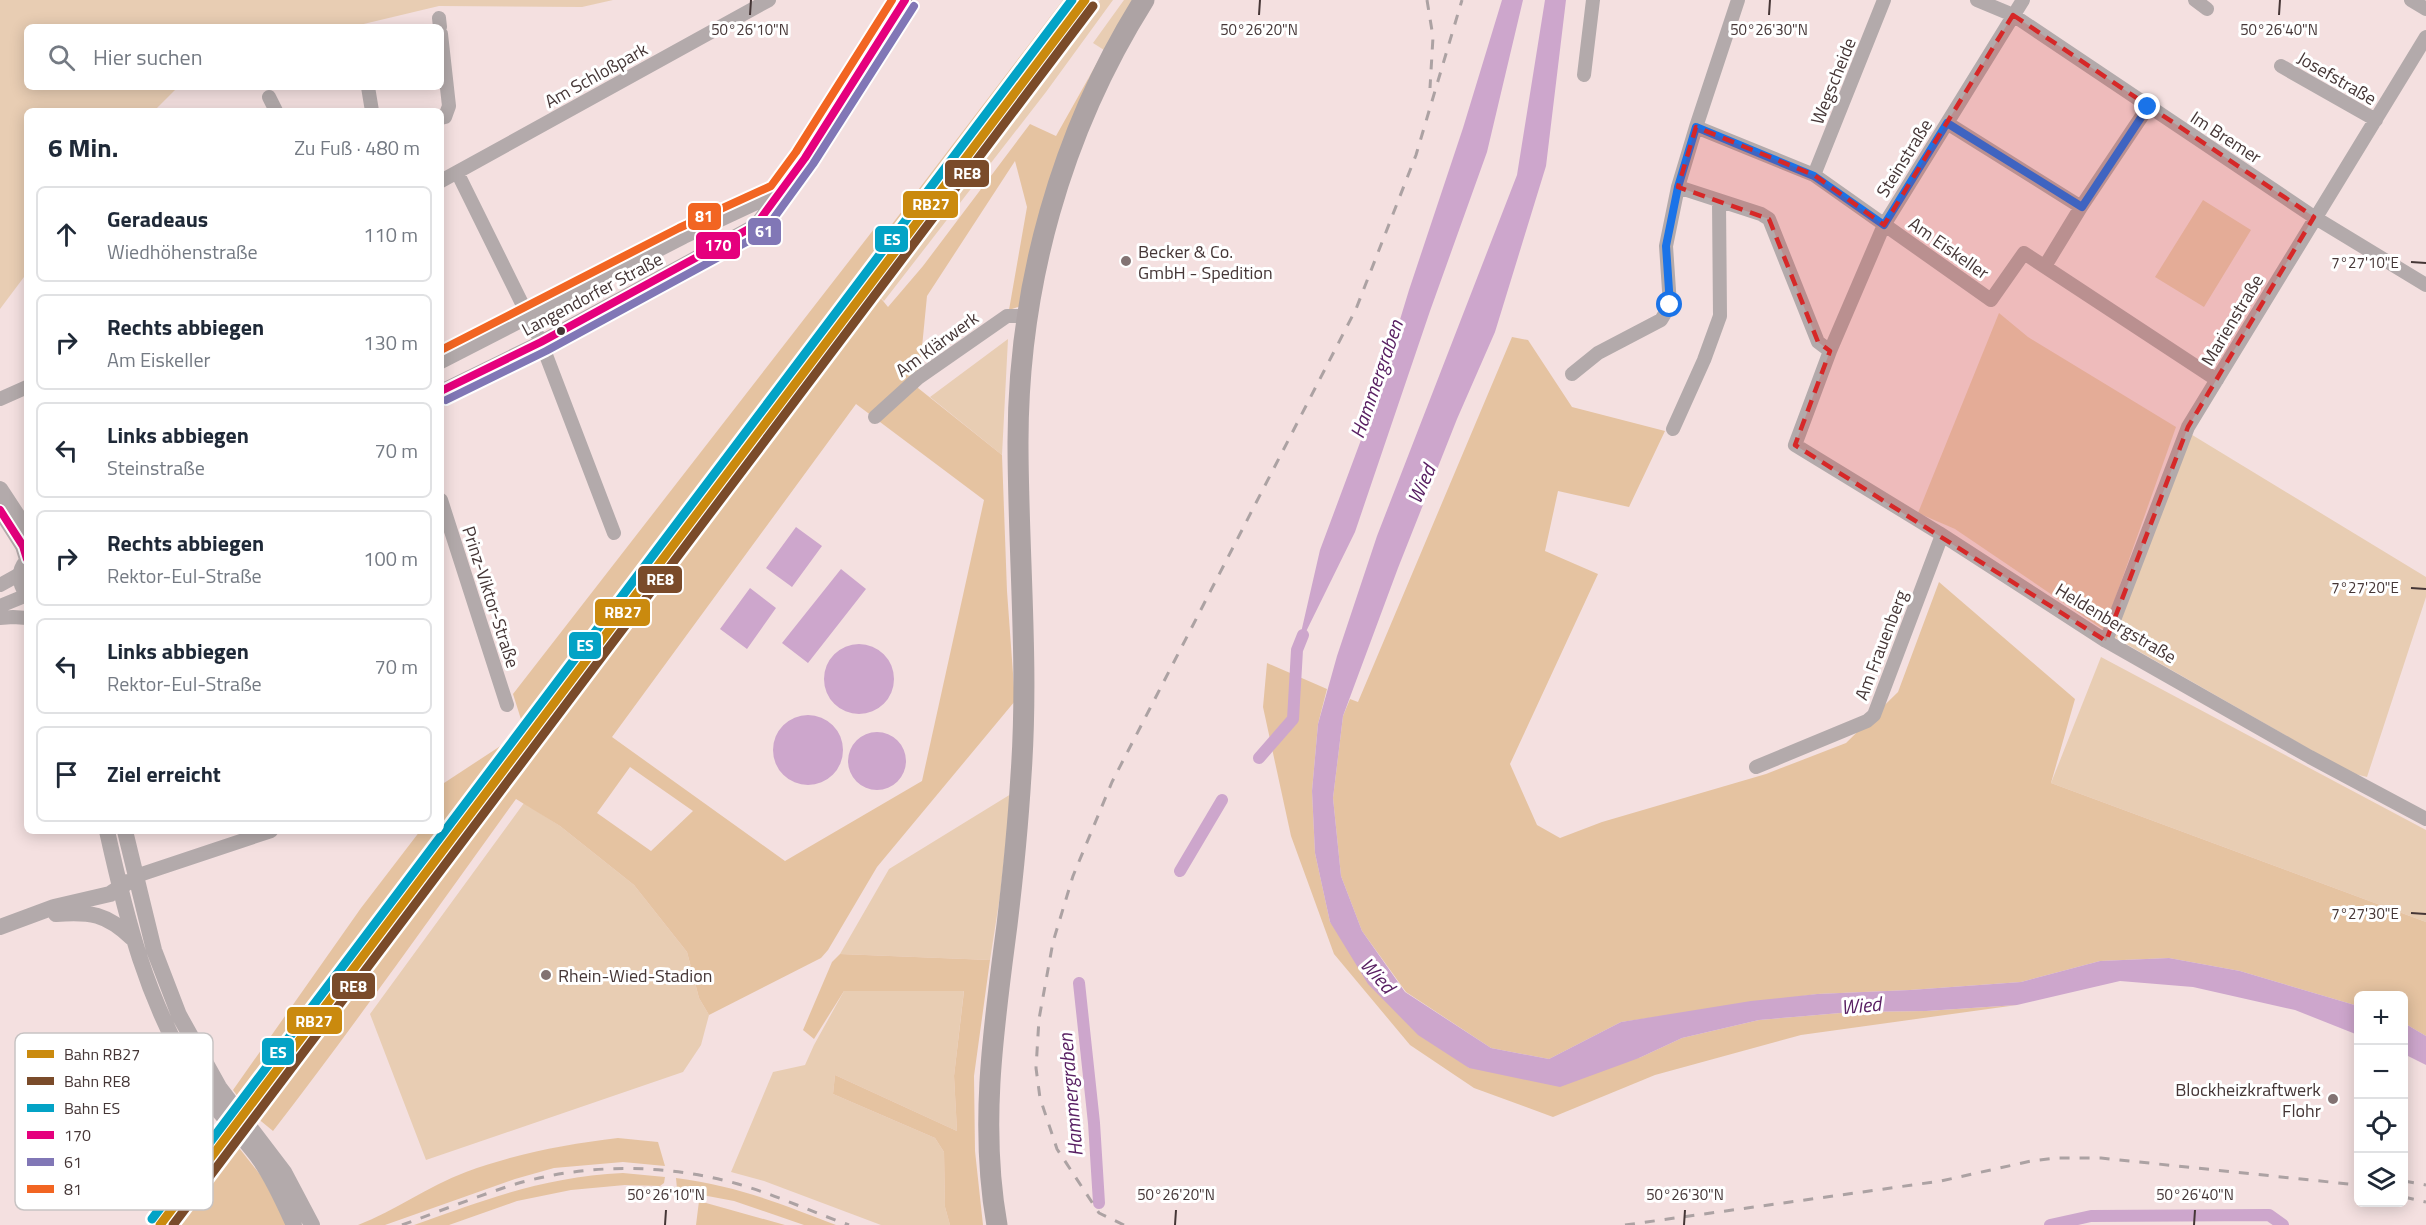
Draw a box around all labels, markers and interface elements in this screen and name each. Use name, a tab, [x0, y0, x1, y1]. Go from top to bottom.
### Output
text: 50°26'10"N	[711, 18, 789, 41]
text: 50°26'20"N	[1220, 18, 1298, 41]
text: 50°26'30"N	[1730, 18, 1808, 41]
text: 50°26'40"N	[2240, 18, 2318, 41]
search box	[24, 24, 444, 90]
street label: Wegscheide	[1803, 34, 1863, 128]
street label: Am Schloßpark	[539, 35, 653, 115]
text: Hier suchen	[93, 40, 202, 74]
icon: search	[45, 41, 78, 74]
street label: Josefstraße	[2292, 44, 2382, 112]
route end	[2134, 93, 2160, 119]
street label: Im Bremer	[2185, 104, 2267, 170]
street label: Steinstraße	[1869, 114, 1939, 202]
text: 6 Min.	[48, 128, 118, 167]
text: Zu Fuß · 480 m	[294, 132, 420, 163]
line badge: RE8	[944, 159, 990, 188]
text: RE8	[953, 161, 981, 185]
line badge: RB27	[902, 190, 959, 219]
text: RB27	[912, 192, 950, 216]
text: Geradeaus	[107, 202, 208, 236]
line badge: 81	[687, 202, 722, 231]
text: 81	[695, 204, 713, 228]
street label: Am Eiskeller	[1903, 210, 1995, 286]
line badge: 61	[747, 217, 782, 246]
icon: ahead	[50, 218, 83, 251]
text: 110 m	[363, 219, 418, 250]
text: 61	[755, 219, 773, 243]
line badge: ES	[874, 225, 909, 253]
text: ES	[883, 227, 901, 251]
line badge: 170	[695, 231, 741, 260]
text: 170	[705, 233, 731, 257]
text: Wiedhöhenstraße	[107, 236, 258, 267]
place label: Becker & Co. GmbH - Spedition	[1138, 238, 1273, 286]
street label: Langendorfer Straße	[517, 245, 667, 343]
text: 7°27'10"E	[2331, 251, 2399, 274]
marker: Becker & Co. GmbH - Spedition	[1119, 254, 1133, 268]
street label: Marienstraße	[2194, 269, 2270, 371]
route start	[1656, 291, 1682, 317]
street label: Am Klärwerk	[890, 304, 984, 383]
text: Rechts abbiegen	[107, 310, 264, 344]
water label: Hammergraben	[1341, 315, 1411, 442]
unlabelled marker	[555, 325, 567, 337]
icon: right	[50, 326, 83, 359]
text: 130 m	[363, 327, 418, 358]
text: Am Eiskeller	[107, 344, 210, 375]
text: Links abbiegen	[107, 418, 249, 452]
icon: left	[50, 434, 83, 467]
text: 70 m	[374, 435, 418, 466]
text: Steinstraße	[107, 452, 205, 483]
water label: Wied	[1399, 458, 1444, 509]
street label: Prinz-Viktor-Straße	[455, 523, 527, 671]
text: Rechts abbiegen	[107, 526, 264, 560]
icon: right	[50, 542, 83, 575]
text: 100 m	[363, 543, 418, 574]
text: Rektor-Eul-Straße	[107, 560, 262, 591]
line badge: RE8	[637, 565, 683, 594]
text: RE8	[646, 567, 674, 591]
street label: Heldenbergstraße	[2050, 576, 2182, 670]
text: 7°27'20"E	[2331, 576, 2399, 599]
street label: Am Frauenberg	[1848, 586, 1914, 704]
line badge: RB27	[594, 598, 651, 627]
text: RB27	[604, 600, 642, 624]
line badge: ES	[568, 631, 602, 660]
text: ES	[576, 633, 594, 657]
text: Links abbiegen	[107, 634, 249, 668]
icon: left	[50, 650, 83, 683]
text: 70 m	[374, 651, 418, 682]
text: Rektor-Eul-Straße	[107, 668, 262, 699]
text: Ziel erreicht	[107, 757, 221, 791]
icon: arrive	[50, 758, 83, 791]
text: 7°27'30"E	[2331, 902, 2399, 925]
water label: Wied	[1353, 950, 1404, 1002]
place label: Rhein-Wied-Stadion	[558, 962, 712, 989]
marker: Rhein-Wied-Stadion	[539, 968, 553, 982]
line badge: RE8	[331, 972, 376, 1000]
text: RE8	[339, 974, 367, 998]
water label: Wied	[1840, 988, 1884, 1022]
map controls	[2354, 991, 2408, 1207]
button: +	[2354, 991, 2408, 1045]
line badge: RB27	[286, 1006, 343, 1035]
text: RB27	[295, 1009, 333, 1033]
water label: Hammergraben	[1049, 1031, 1091, 1158]
legend	[15, 1033, 213, 1210]
line badge: ES	[261, 1037, 295, 1066]
text: ES	[269, 1040, 287, 1064]
text: Bahn RB27	[64, 1042, 140, 1066]
button: −	[2354, 1045, 2408, 1099]
text: Bahn RE8	[64, 1069, 130, 1093]
place label: Blockheizkraftwerk Flohr	[2175, 1076, 2321, 1124]
marker: Blockheizkraftwerk Flohr	[2326, 1092, 2340, 1106]
text: Bahn ES	[64, 1096, 120, 1120]
button: locate	[2354, 1099, 2408, 1153]
text: 170	[64, 1123, 91, 1147]
text: 61	[64, 1150, 82, 1174]
button: layers	[2354, 1153, 2408, 1207]
text: 81	[64, 1177, 82, 1201]
text: 50°26'10"N	[627, 1183, 705, 1206]
text: 50°26'20"N	[1137, 1183, 1215, 1206]
text: 50°26'30"N	[1646, 1183, 1724, 1206]
text: 50°26'40"N	[2156, 1183, 2234, 1206]

